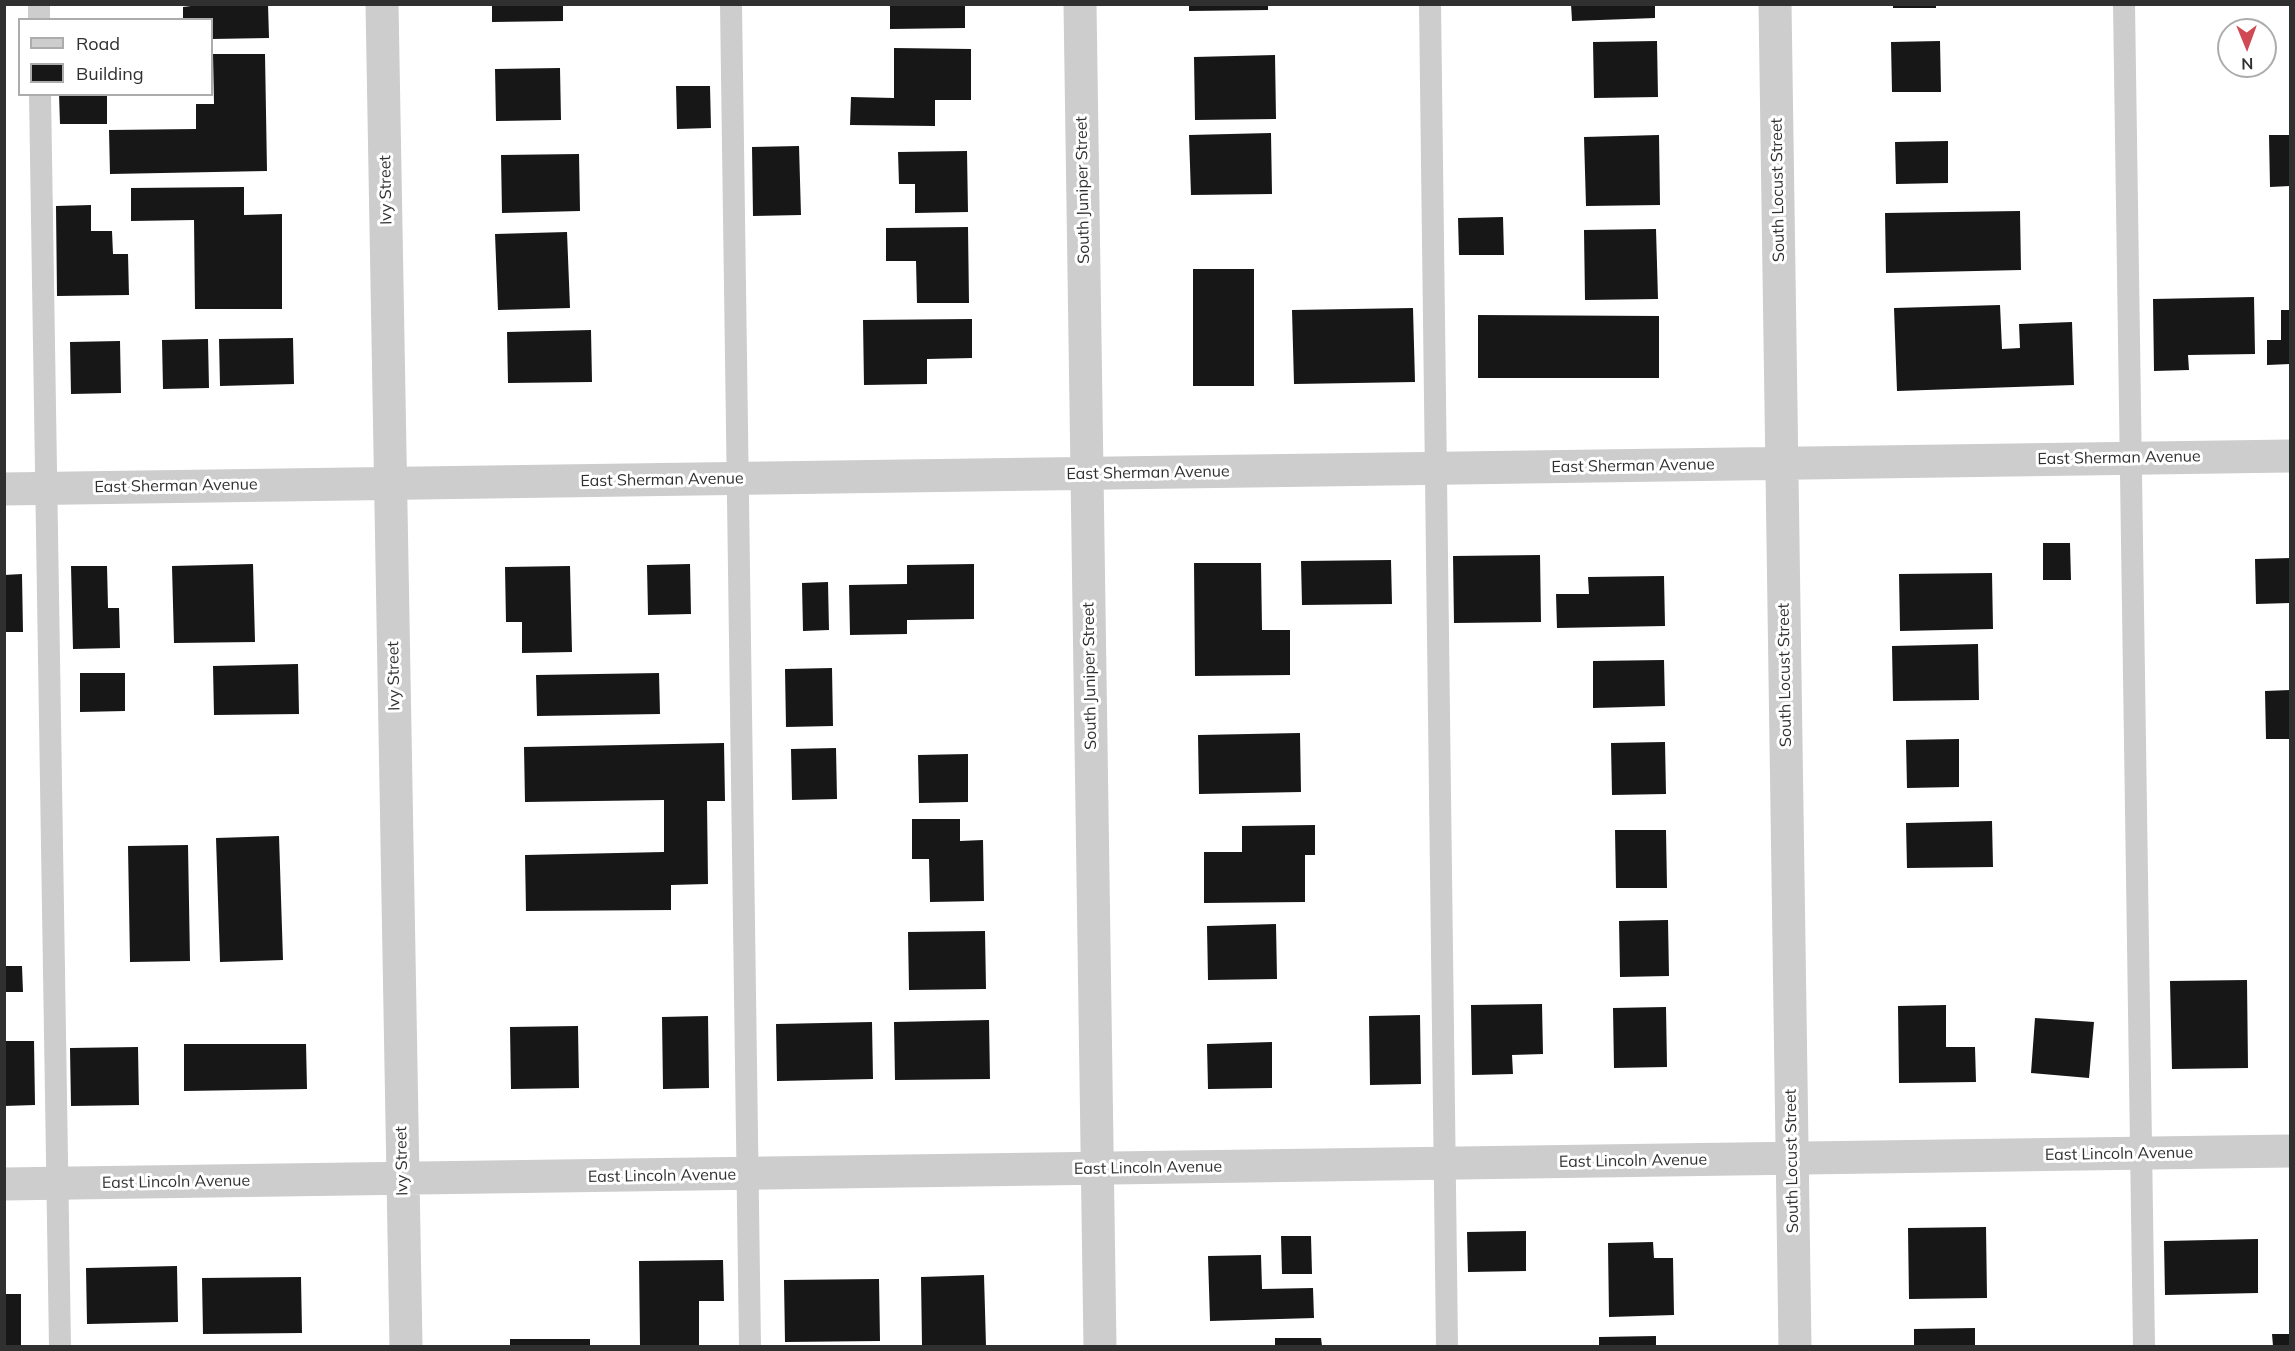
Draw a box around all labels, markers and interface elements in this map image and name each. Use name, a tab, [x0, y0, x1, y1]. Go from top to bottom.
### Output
legend	[18, 18, 213, 96]
north arrow	[2217, 18, 2277, 78]
text: Road	[76, 32, 120, 55]
text: N	[2241, 54, 2253, 74]
text: Building	[76, 62, 144, 85]
street label: South Juniper Street	[1072, 116, 1094, 264]
street label: South Locust Street	[1767, 118, 1789, 262]
street label: Ivy Street	[376, 155, 396, 225]
street label: East Sherman Avenue	[2037, 447, 2201, 469]
street label: East Sherman Avenue	[1551, 455, 1715, 477]
street label: East Sherman Avenue	[1066, 462, 1230, 484]
street label: East Sherman Avenue	[580, 469, 744, 491]
street label: East Sherman Avenue	[94, 475, 258, 497]
street label: South Juniper Street	[1079, 602, 1101, 750]
street label: South Locust Street	[1774, 603, 1796, 747]
street label: Ivy Street	[384, 641, 404, 711]
street label: South Locust Street	[1781, 1089, 1803, 1233]
street label: Ivy Street	[392, 1126, 412, 1196]
street label: East Lincoln Avenue	[2045, 1143, 2193, 1165]
street label: East Lincoln Avenue	[1559, 1150, 1707, 1172]
street label: East Lincoln Avenue	[1074, 1157, 1222, 1179]
street label: East Lincoln Avenue	[588, 1165, 736, 1187]
street label: East Lincoln Avenue	[102, 1171, 250, 1193]

